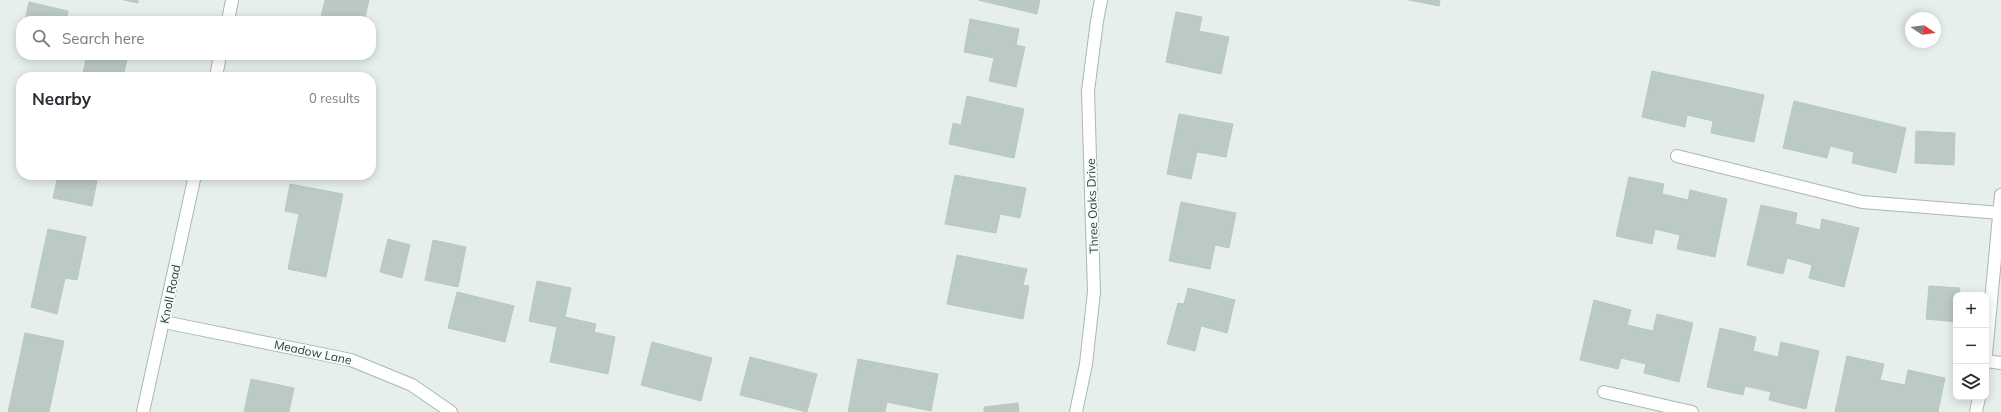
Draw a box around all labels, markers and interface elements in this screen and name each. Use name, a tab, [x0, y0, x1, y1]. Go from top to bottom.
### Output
north arrow	[1905, 12, 1941, 48]
search box	[16, 16, 376, 60]
icon: search	[30, 27, 52, 49]
text: Search here	[62, 29, 144, 48]
text: Nearby	[32, 88, 91, 109]
text: 0 results	[309, 90, 360, 106]
street label: Three Oaks Drive	[1083, 158, 1101, 254]
street label: Knoll Road	[156, 263, 184, 325]
map controls	[1953, 292, 1989, 400]
button: +	[1953, 292, 1989, 328]
button: −	[1953, 328, 1989, 364]
street label: Meadow Lane	[273, 336, 353, 368]
button: layers	[1953, 364, 1989, 400]

